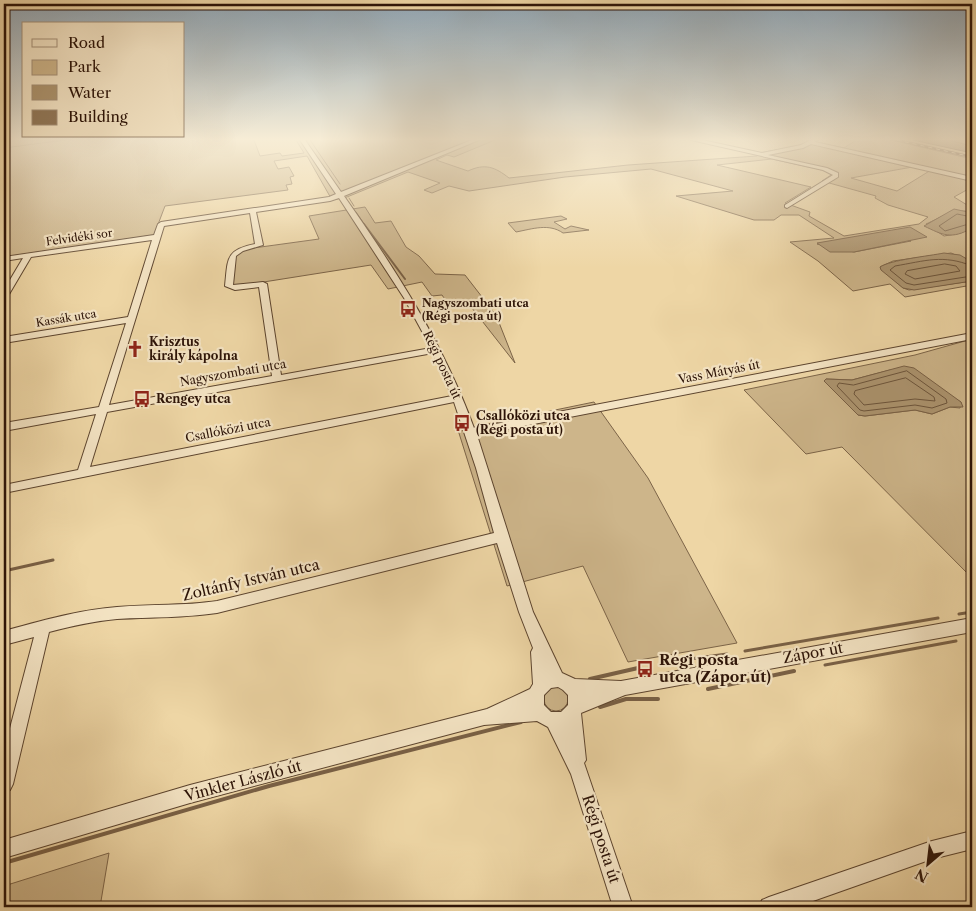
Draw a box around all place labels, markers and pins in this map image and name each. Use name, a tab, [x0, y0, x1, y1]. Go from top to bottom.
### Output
place label: Nagyszombati utca (Régi posta út)	[422, 296, 529, 323]
bus stop icon: Nagyszombati utca (Régi posta út)	[398, 299, 418, 319]
place label: Krisztus király kápolna	[149, 334, 239, 363]
church icon: Krisztus király kápolna	[125, 339, 145, 359]
bus stop icon: Rengey utca	[132, 389, 152, 409]
place label: Rengey utca	[156, 391, 232, 406]
place label: Csallóközi utca (Régi posta út)	[476, 408, 571, 437]
bus stop icon: Csallóközi utca (Régi posta út)	[452, 413, 472, 433]
place label: Régi posta utca (Zápor út)	[659, 650, 771, 686]
bus stop icon: Régi posta utca (Zápor út)	[635, 659, 655, 679]

